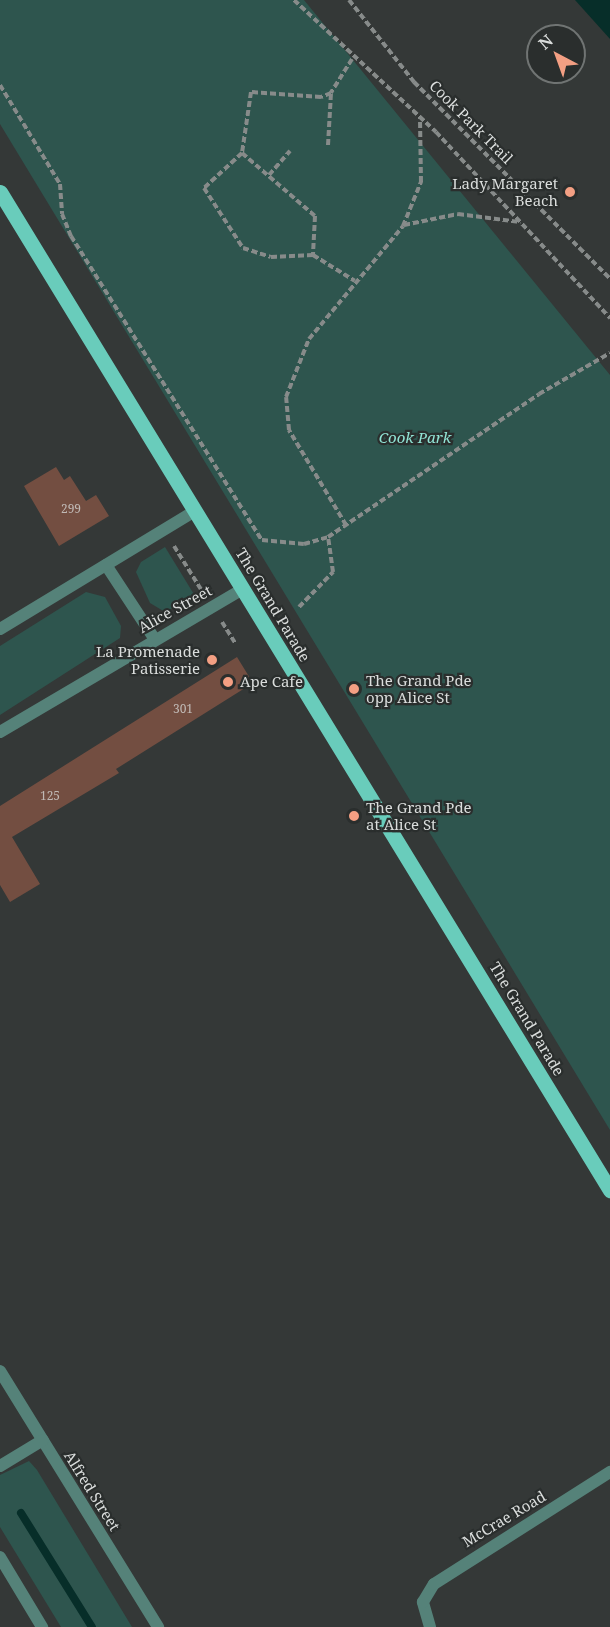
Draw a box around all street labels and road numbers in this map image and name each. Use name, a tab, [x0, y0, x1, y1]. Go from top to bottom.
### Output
street label: Cook Park Trail	[426, 77, 516, 167]
street label: The Grand Parade	[232, 545, 314, 665]
street label: Alice Street	[135, 581, 215, 637]
street label: The Grand Parade	[486, 959, 568, 1079]
street label: Alfred Street	[60, 1448, 124, 1534]
street label: McCrae Road	[459, 1487, 549, 1551]

